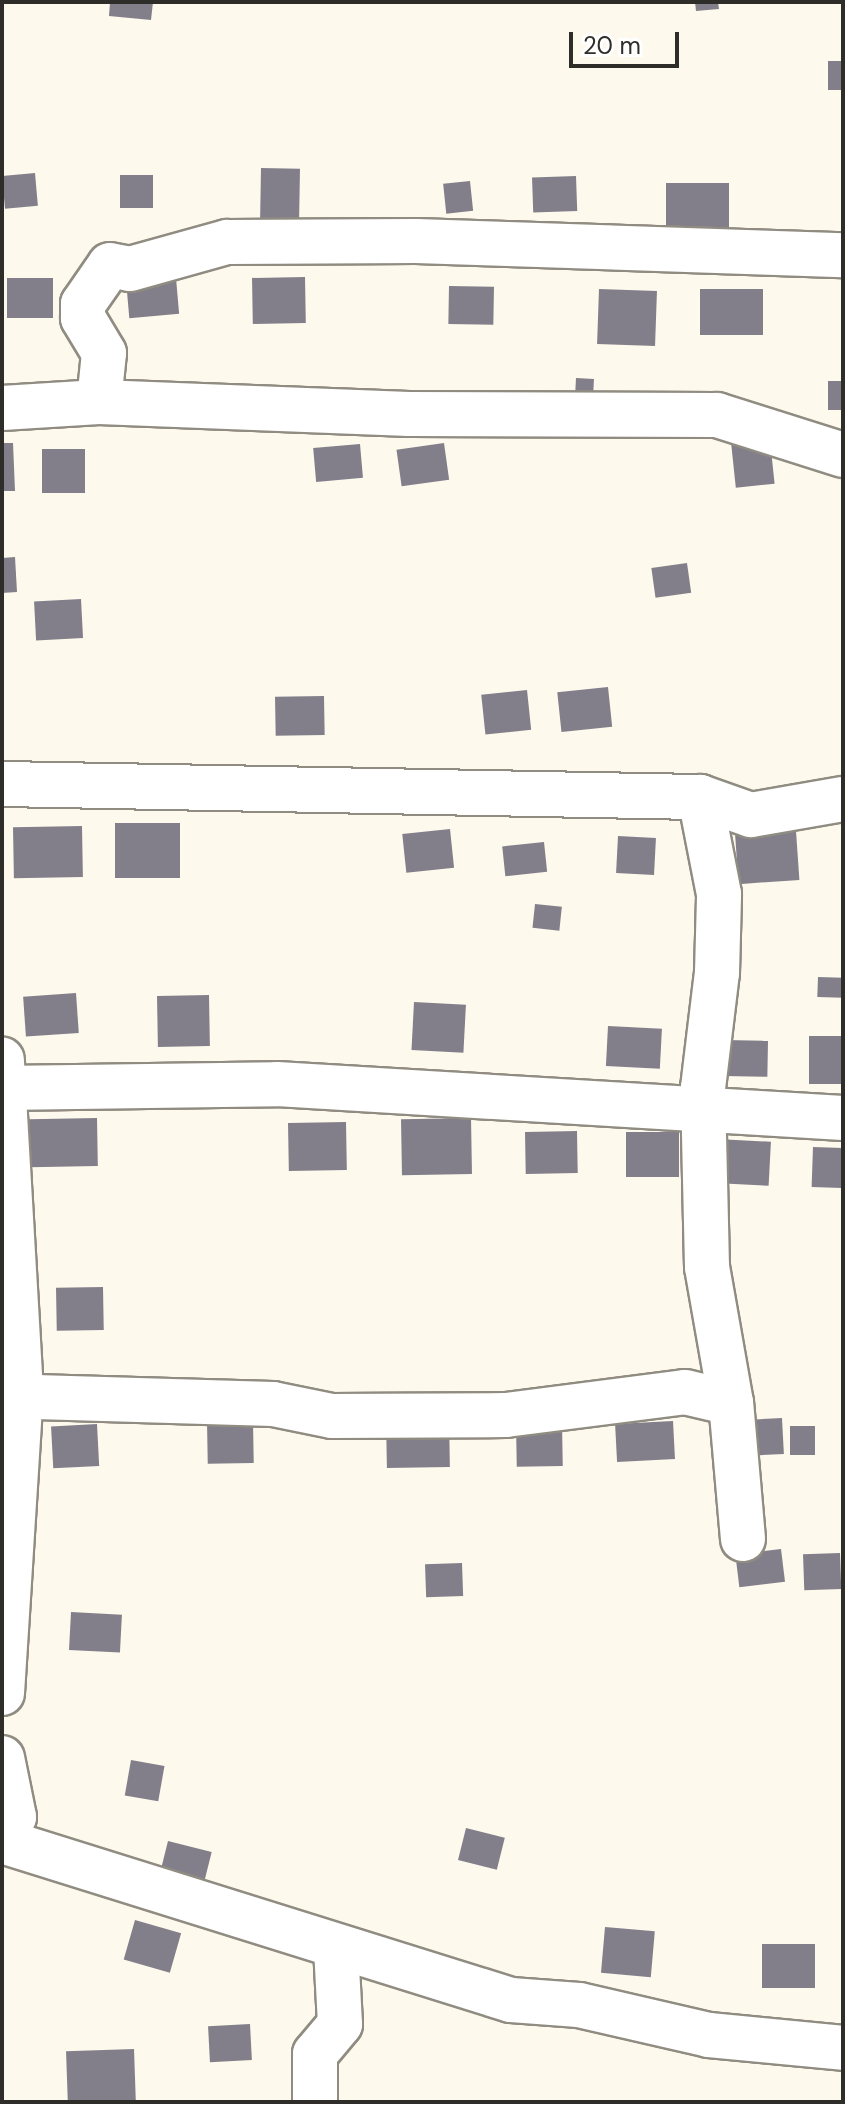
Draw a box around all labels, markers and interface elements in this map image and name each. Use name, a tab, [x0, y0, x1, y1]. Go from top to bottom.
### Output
scale bar	[573, 16, 683, 66]
text: 20 m	[583, 30, 641, 61]

